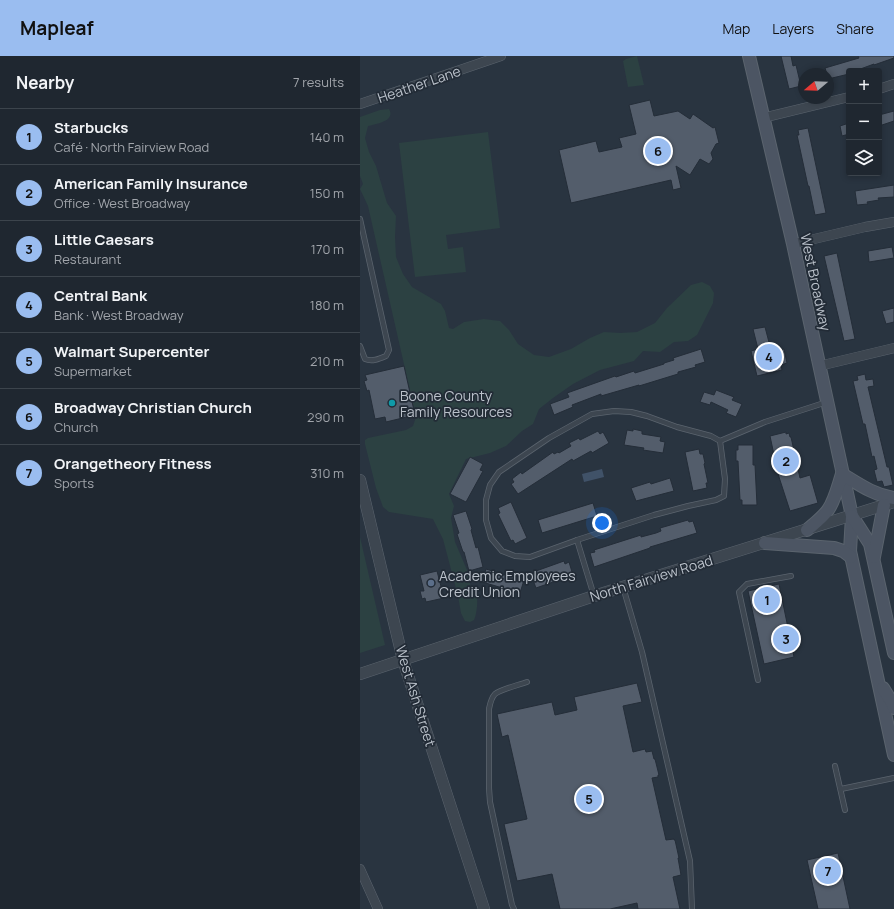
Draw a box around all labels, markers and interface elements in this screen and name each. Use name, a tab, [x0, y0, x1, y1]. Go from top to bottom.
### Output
text: Mapleaf	[20, 15, 94, 41]
text: Map	[722, 19, 750, 38]
text: Layers	[772, 19, 814, 38]
text: Share	[836, 19, 874, 38]
street label: Heather Lane	[375, 61, 463, 107]
north arrow	[798, 68, 834, 104]
map controls	[846, 68, 882, 176]
button: +	[846, 68, 882, 104]
text: Nearby	[16, 71, 74, 94]
text: 7 results	[293, 73, 344, 91]
button: −	[846, 104, 882, 140]
text: Starbucks	[54, 117, 128, 138]
text: 1	[26, 128, 32, 146]
text: 140 m	[310, 128, 344, 146]
pin: 6	[645, 136, 671, 166]
text: Café · North Fairview Road	[54, 138, 209, 156]
button: layers	[846, 140, 882, 176]
text: American Family Insurance	[54, 173, 248, 194]
text: 2	[25, 184, 33, 202]
text: 150 m	[310, 184, 344, 202]
text: Office · West Broadway	[54, 194, 190, 212]
text: Little Caesars	[54, 229, 154, 250]
street label: West Broadway	[796, 232, 836, 333]
text: 3	[25, 240, 33, 258]
text: 170 m	[311, 240, 344, 258]
text: Restaurant	[54, 250, 121, 268]
text: Central Bank	[54, 285, 147, 306]
text: 4	[25, 296, 33, 314]
text: 180 m	[310, 296, 344, 314]
text: Bank · West Broadway	[54, 306, 184, 324]
text: Walmart Supercenter	[54, 341, 209, 362]
pin: 4	[756, 342, 782, 372]
text: 5	[25, 352, 33, 370]
text: 210 m	[310, 352, 344, 370]
text: Supermarket	[54, 362, 132, 380]
place label: Boone County Family Resources	[400, 386, 512, 421]
text: Broadway Christian Church	[54, 397, 252, 418]
marker: Boone County Family Resources	[387, 398, 397, 408]
text: 6	[25, 408, 33, 426]
text: 290 m	[307, 408, 344, 426]
text: Church	[54, 418, 98, 436]
pin: 2	[773, 446, 799, 476]
text: Orangetheory Fitness	[54, 453, 212, 474]
text: 7	[26, 464, 32, 482]
text: 310 m	[310, 464, 344, 482]
text: Sports	[54, 474, 94, 492]
your location	[592, 513, 612, 533]
street label: North Fairview Road	[587, 550, 715, 606]
place label: Academic Employees Credit Union	[439, 566, 576, 601]
marker: Academic Employees Credit Union	[426, 578, 436, 588]
pin: 1	[754, 585, 780, 615]
pin: 3	[773, 624, 799, 654]
street label: West Ash Street	[392, 643, 440, 749]
pin: 5	[576, 784, 602, 814]
pin: 7	[815, 856, 841, 886]

